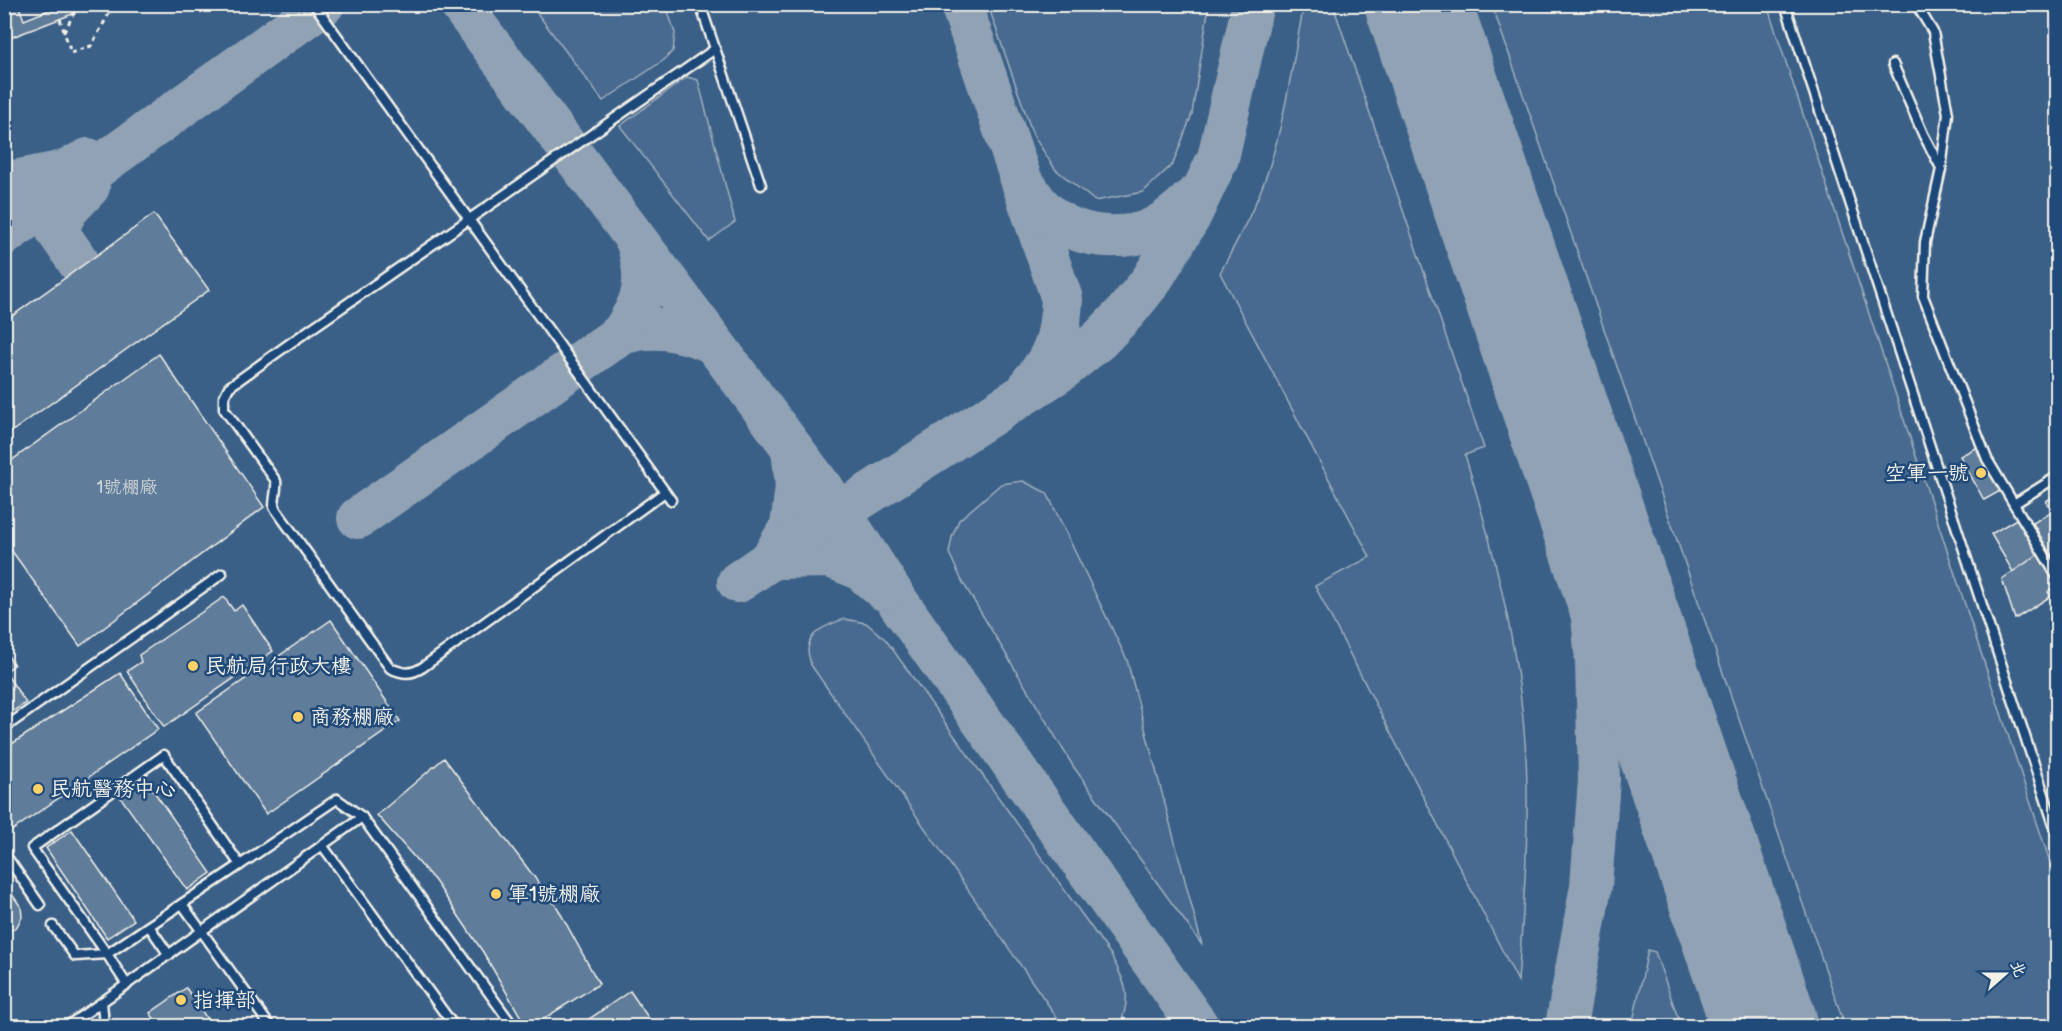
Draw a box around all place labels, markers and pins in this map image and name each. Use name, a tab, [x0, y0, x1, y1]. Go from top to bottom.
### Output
place label: 空軍一號	[1885, 461, 1969, 486]
marker: 空軍一號	[1974, 466, 1988, 480]
place label: 民航局行政大樓	[205, 654, 352, 679]
marker: 民航局行政大樓	[186, 659, 200, 673]
place label: 商務棚廠	[310, 705, 394, 730]
marker: 商務棚廠	[291, 710, 305, 724]
place label: 民航醫務中心	[50, 777, 176, 802]
marker: 民航醫務中心	[31, 782, 45, 796]
place label: 軍1號棚廠	[508, 882, 600, 907]
marker: 軍1號棚廠	[489, 887, 503, 901]
place label: 指揮部	[193, 988, 256, 1013]
marker: 指揮部	[174, 993, 188, 1007]

